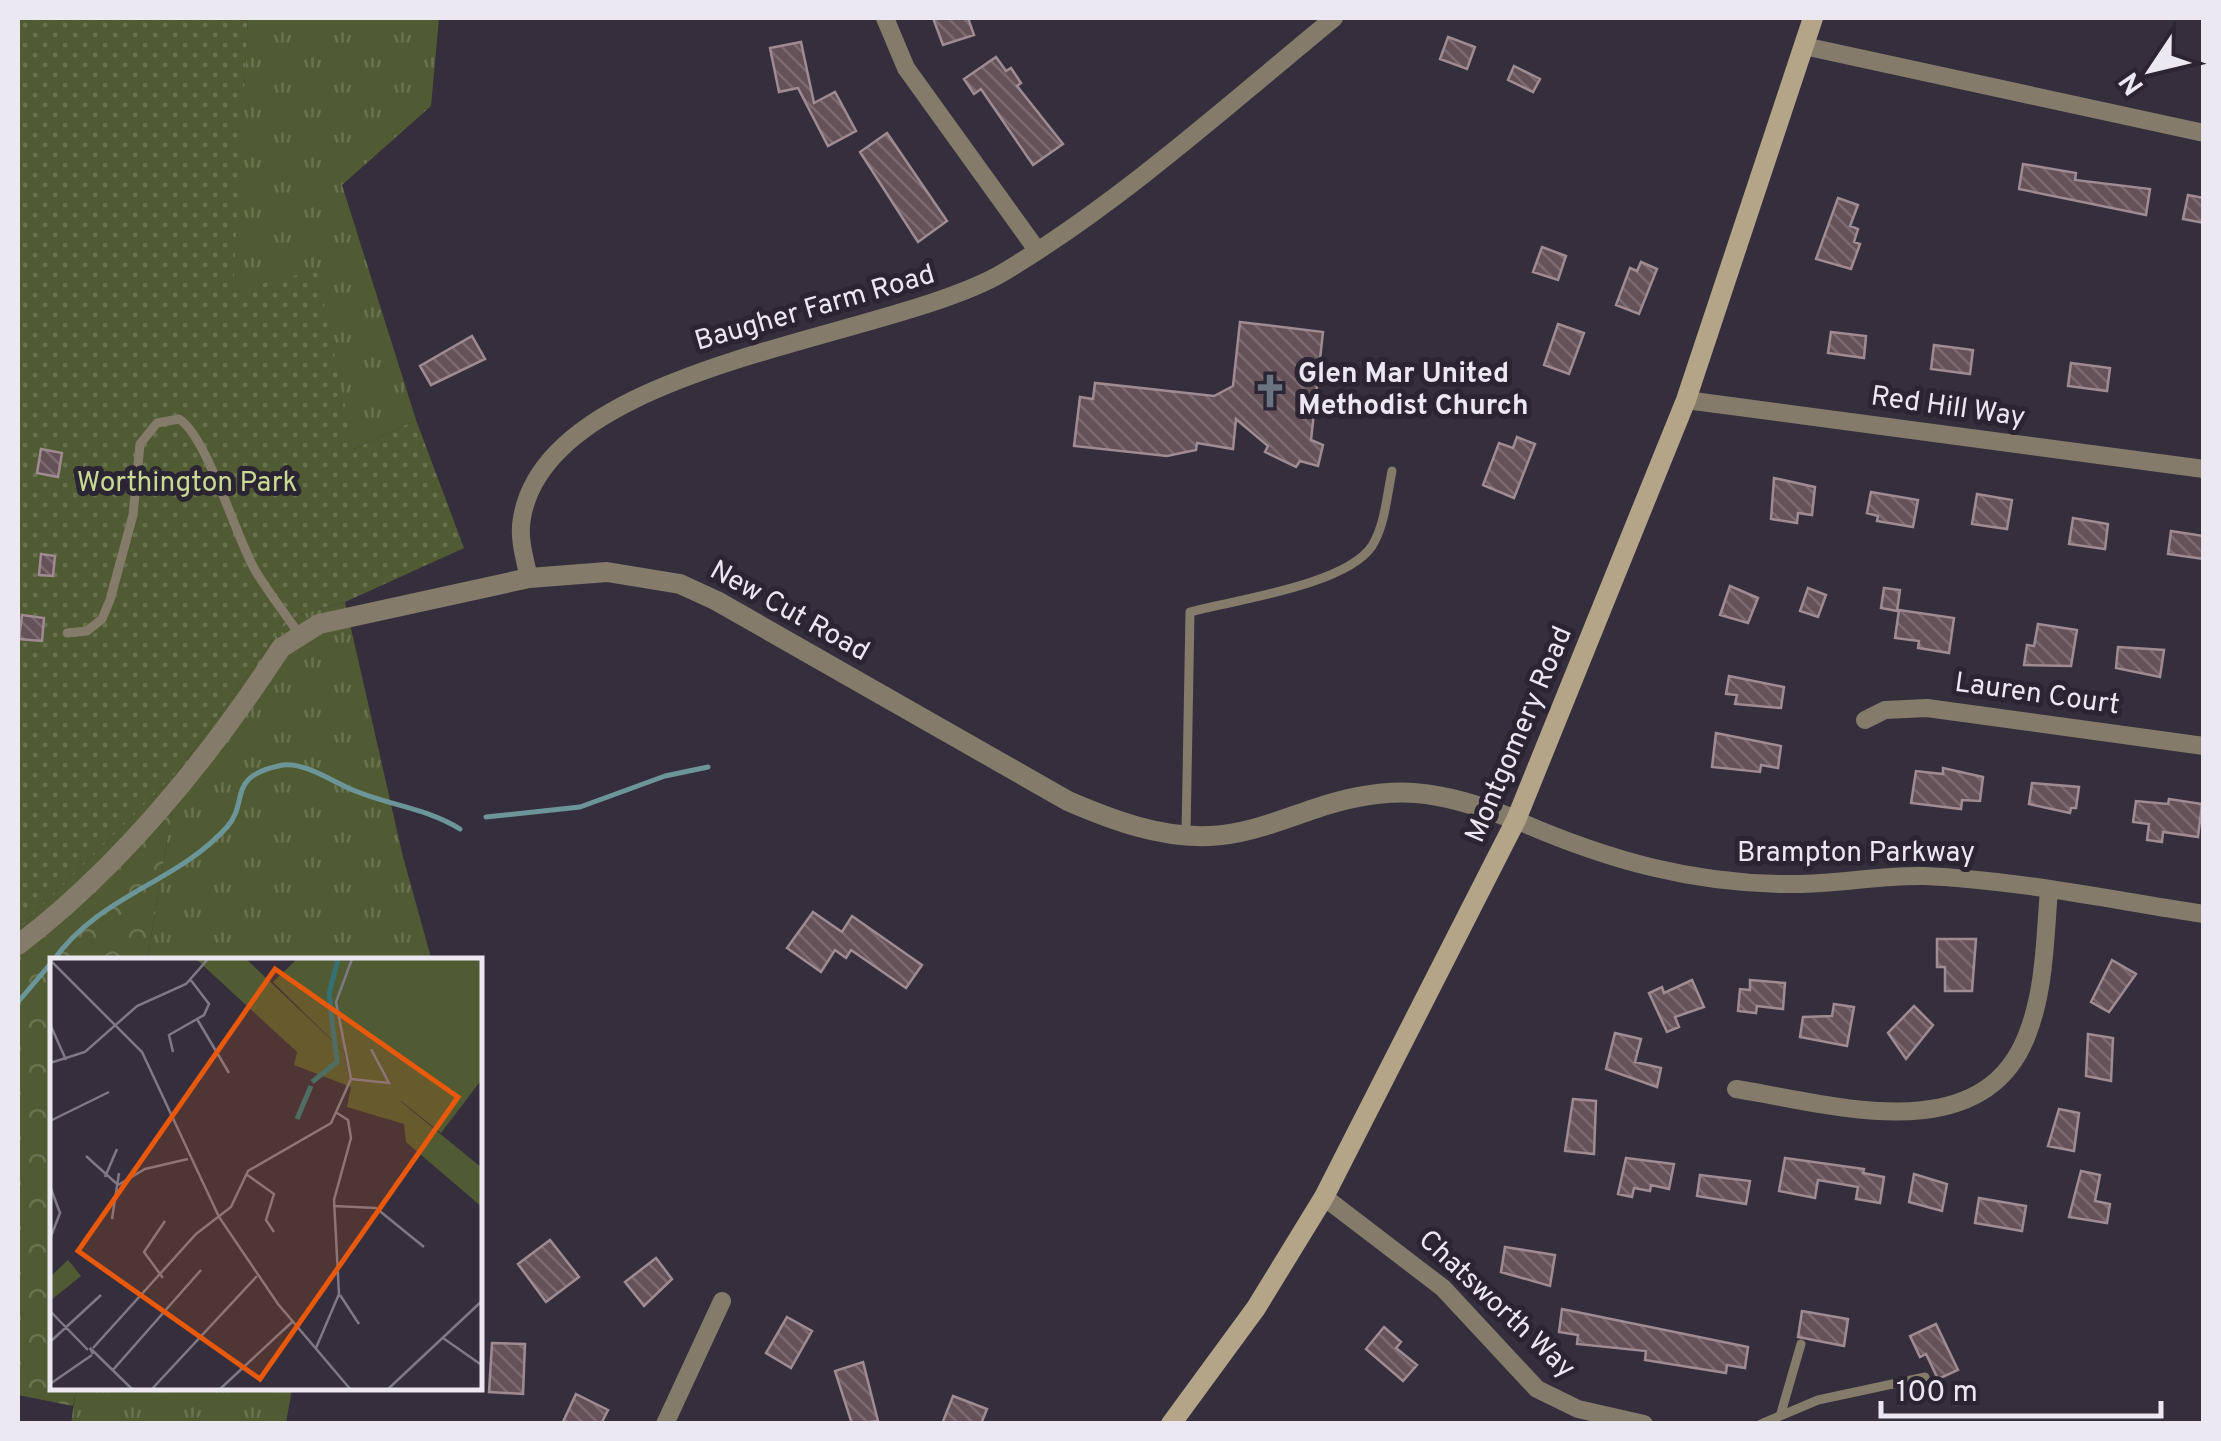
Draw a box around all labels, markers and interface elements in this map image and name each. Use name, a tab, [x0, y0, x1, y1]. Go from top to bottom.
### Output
north arrow	[2101, 20, 2201, 120]
text: N	[2112, 64, 2153, 101]
street label: Baugher Farm Road	[691, 257, 939, 361]
place label: Glen Mar United Methodist Church	[1298, 357, 1528, 425]
church icon: Glen Mar United Methodist Church	[1251, 372, 1289, 410]
street label: Red Hill Way	[1868, 379, 2028, 437]
park label: Worthington Park	[77, 466, 297, 502]
street label: New Cut Road	[703, 553, 875, 671]
street label: Montgomery Road	[1458, 621, 1582, 849]
street label: Lauren Court	[1952, 666, 2122, 724]
street label: Brampton Parkway	[1737, 836, 1975, 872]
inset map	[50, 958, 482, 1391]
street label: Chatsworth Way	[1410, 1223, 1582, 1387]
scale bar	[1881, 1356, 2161, 1418]
text: 100 m	[1896, 1375, 1978, 1412]

